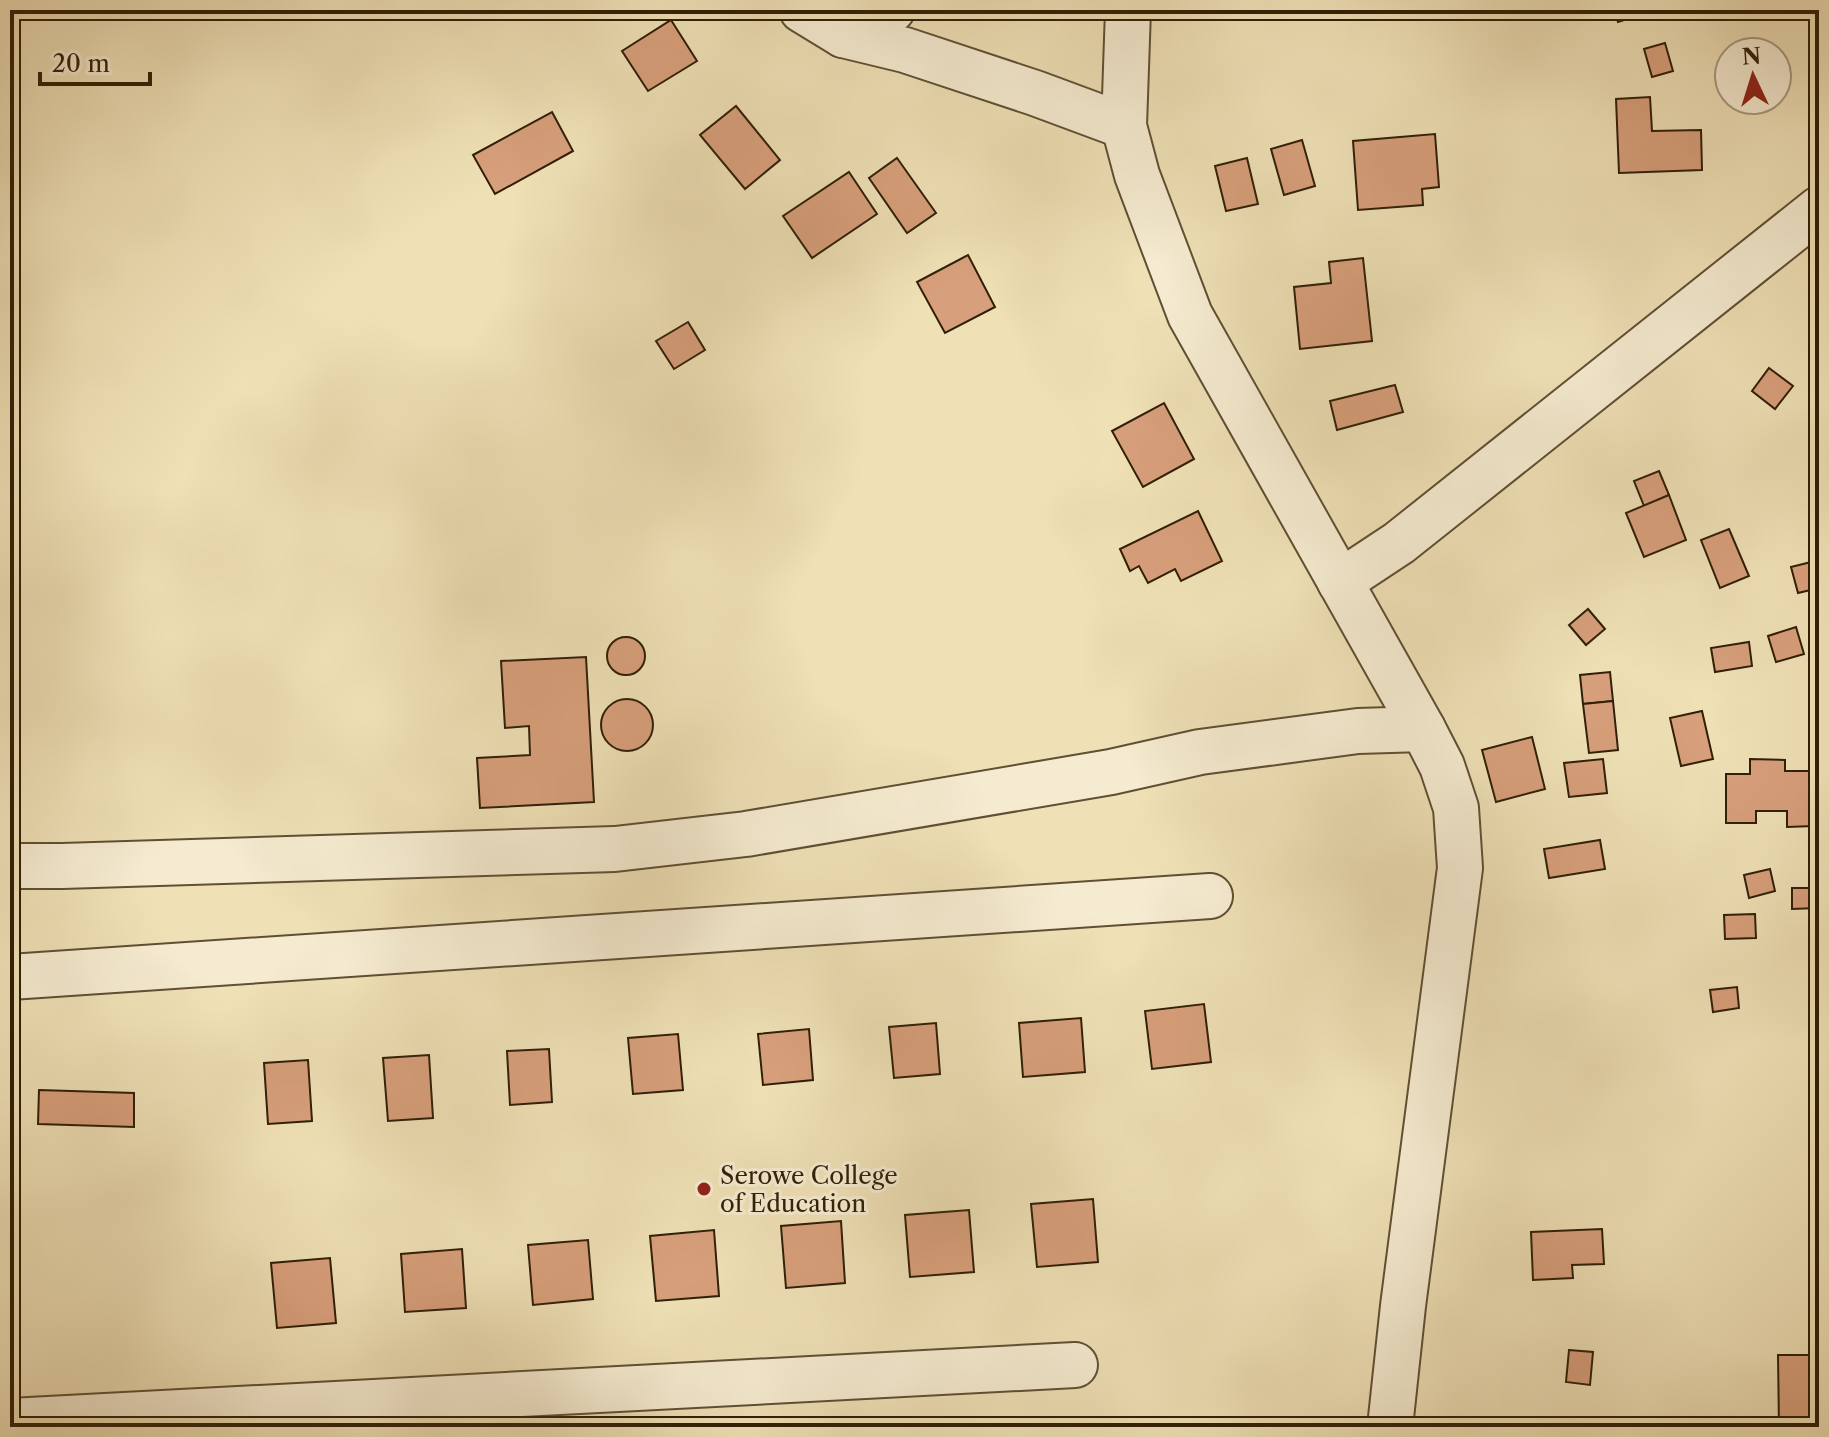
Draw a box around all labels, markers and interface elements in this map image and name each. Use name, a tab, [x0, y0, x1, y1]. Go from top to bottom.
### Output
scale bar	[40, 36, 150, 86]
north arrow	[1713, 36, 1793, 116]
text: N	[1741, 42, 1762, 71]
text: 20 m	[52, 49, 110, 78]
place label: Serowe College of Education	[720, 1161, 898, 1218]
marker: Serowe College of Education	[695, 1180, 713, 1198]

